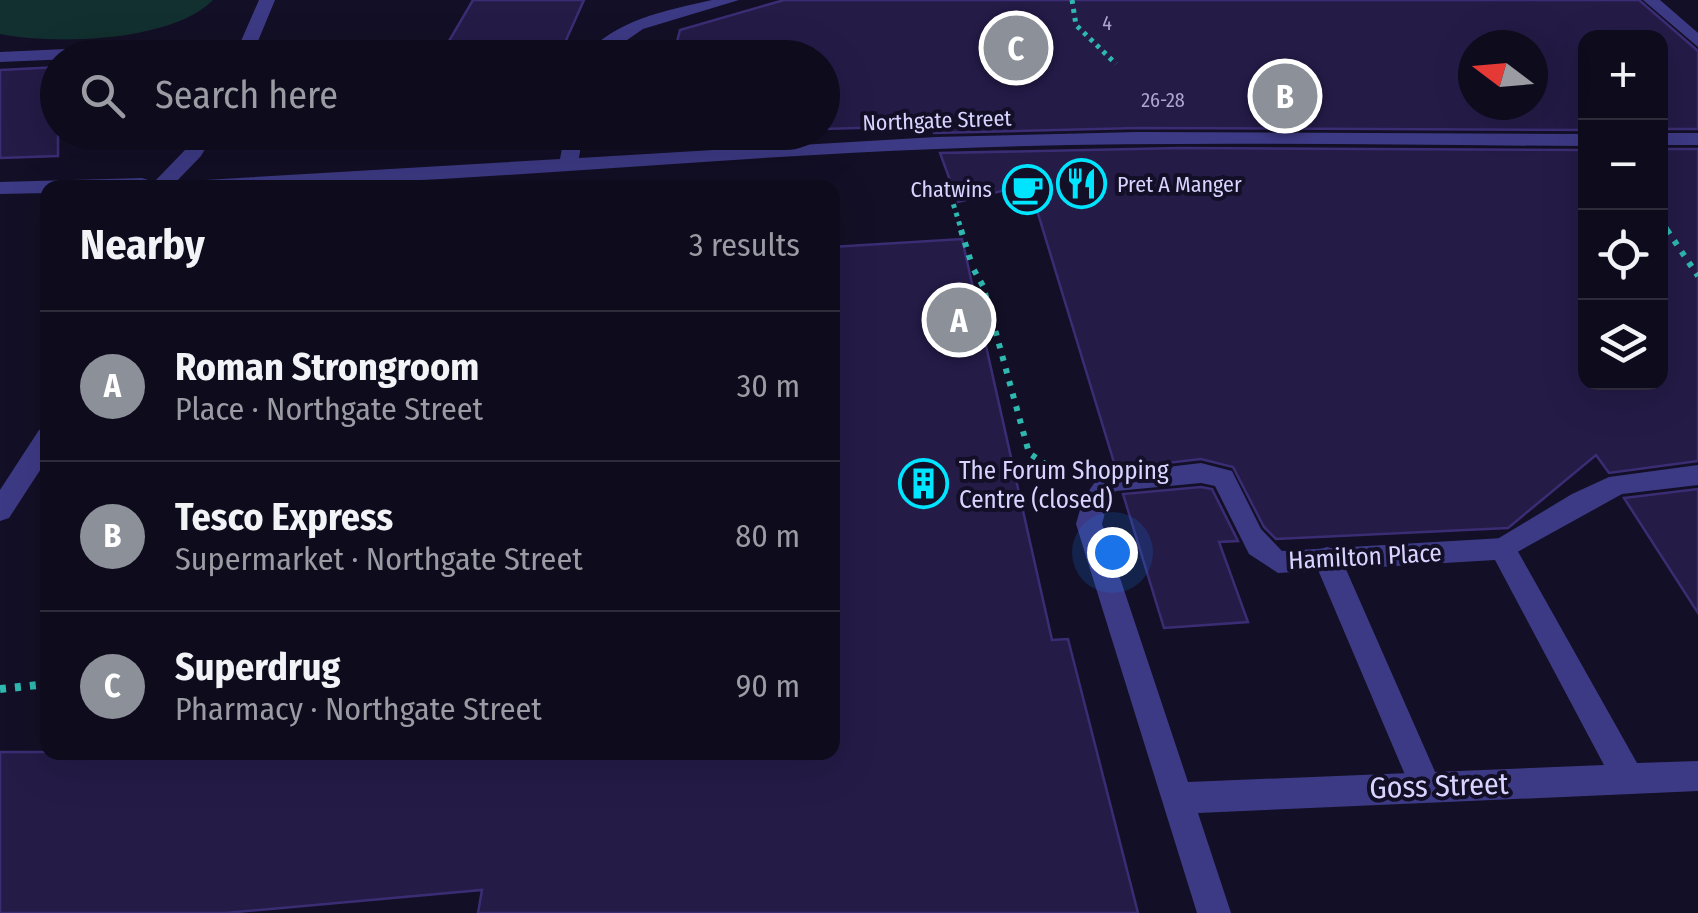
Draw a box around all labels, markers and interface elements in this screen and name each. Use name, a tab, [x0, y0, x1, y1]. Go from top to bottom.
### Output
pin: C	[984, 10, 1048, 86]
house number: 4	[1102, 11, 1112, 35]
north arrow	[1458, 30, 1548, 120]
map controls	[1578, 30, 1668, 390]
button: +	[1578, 30, 1668, 120]
search box	[40, 40, 840, 150]
pin: B	[1252, 58, 1318, 134]
icon: search	[75, 68, 130, 123]
text: Search here	[155, 72, 338, 118]
house number: 26-28	[1141, 88, 1185, 112]
street label: Northgate Street	[862, 104, 1013, 137]
button: −	[1578, 120, 1668, 210]
restaurant icon: Pret A Manger	[1056, 158, 1108, 210]
cafe icon: Chatwins	[1001, 163, 1053, 215]
place label: Pret A Manger	[1117, 171, 1242, 198]
place label: Chatwins	[911, 176, 992, 203]
button: locate	[1578, 210, 1668, 300]
text: Nearby	[80, 220, 205, 270]
text: 3 results	[689, 226, 800, 264]
pin: A	[926, 282, 992, 358]
button: layers	[1578, 300, 1668, 390]
text: Roman Strongroom	[175, 344, 479, 390]
text: A	[104, 367, 121, 405]
text: 30 m	[737, 367, 800, 405]
text: Place · Northgate Street	[175, 390, 483, 428]
place label: The Forum Shopping Centre (closed)	[959, 456, 1169, 515]
building icon: The Forum Shopping Centre (closed)	[898, 458, 950, 510]
text: Tesco Express	[175, 494, 393, 540]
text: B	[104, 517, 121, 555]
text: 80 m	[735, 517, 800, 555]
your location	[1087, 527, 1138, 578]
street label: Hamilton Place	[1288, 538, 1443, 576]
text: Supermarket · Northgate Street	[175, 540, 583, 578]
text: Superdrug	[175, 644, 340, 690]
text: C	[104, 667, 121, 705]
text: 90 m	[736, 667, 800, 705]
text: Pharmacy · Northgate Street	[175, 690, 542, 728]
street label: Goss Street	[1369, 766, 1509, 806]

